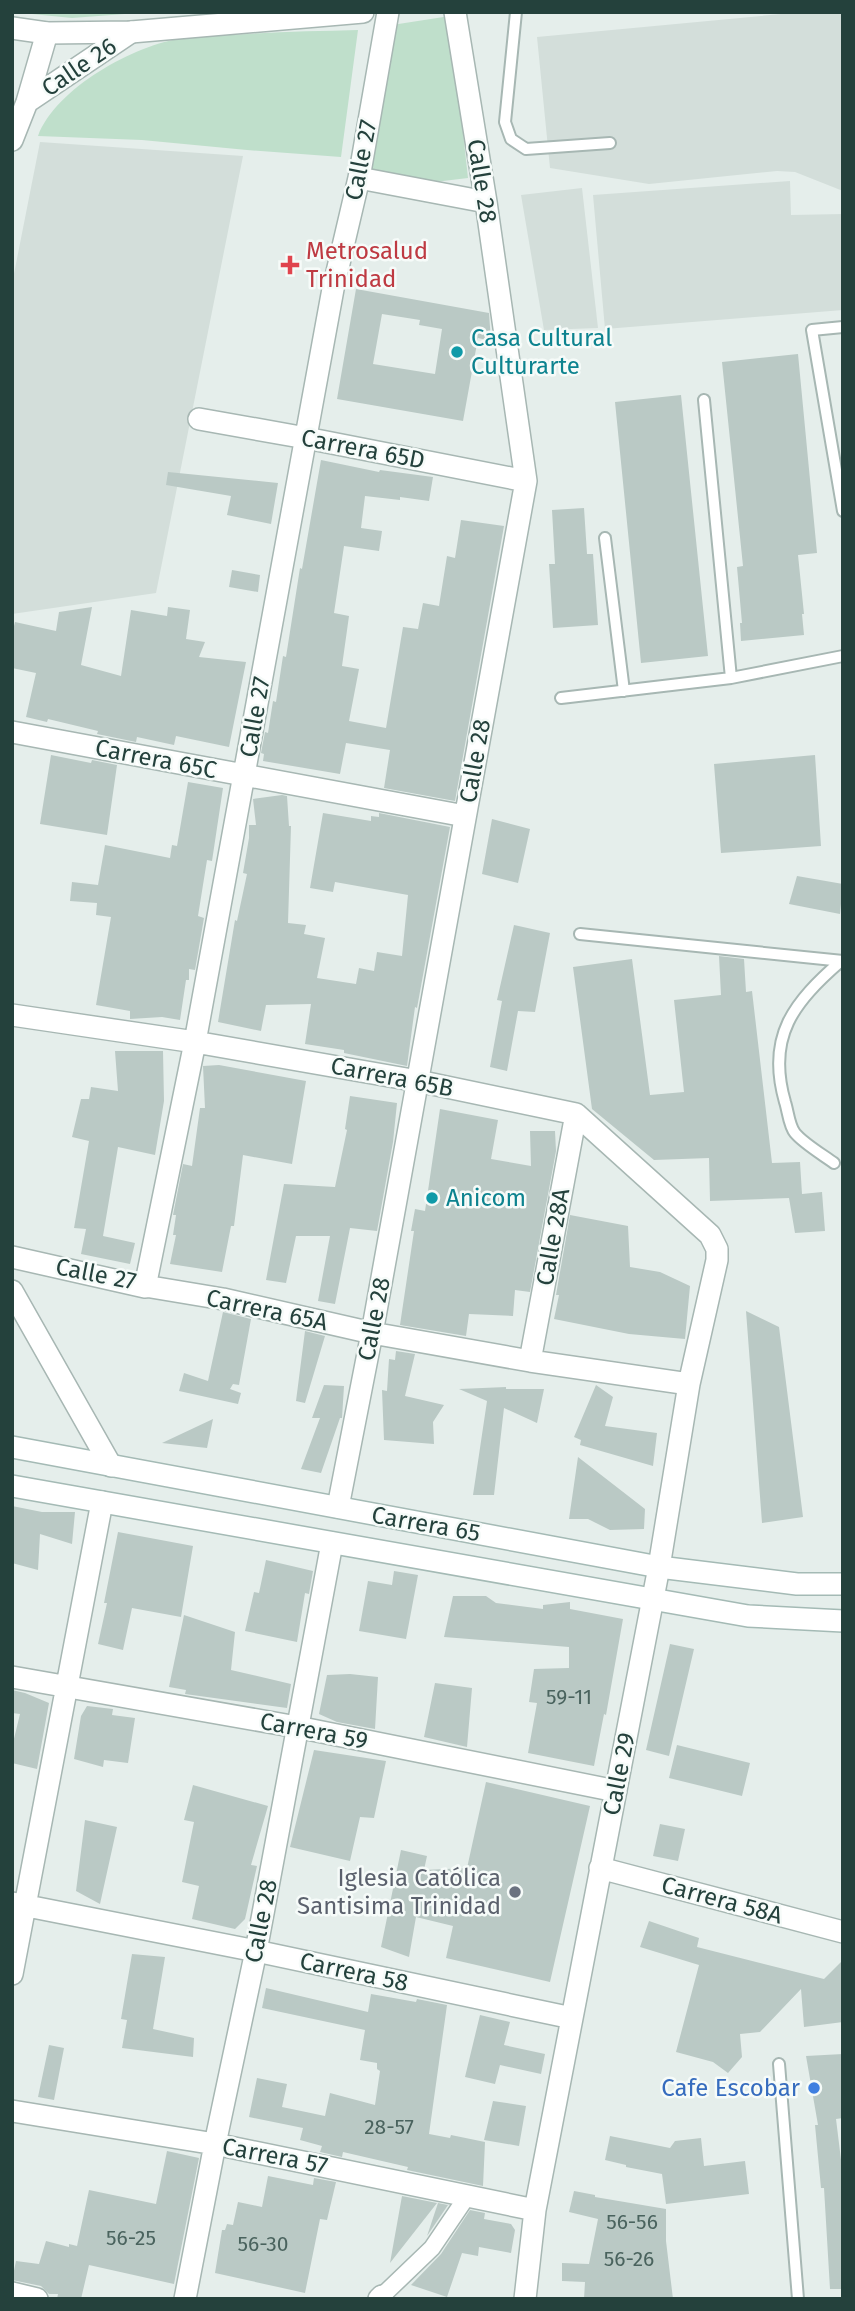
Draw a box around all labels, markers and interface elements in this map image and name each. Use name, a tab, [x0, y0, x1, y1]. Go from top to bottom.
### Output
street label: Calle 26	[36, 32, 122, 102]
street label: Calle 27	[339, 117, 383, 203]
street label: Calle 28	[462, 137, 502, 225]
place label: Metrosalud Trinidad	[306, 237, 428, 293]
marker: Metrosalud Trinidad	[280, 255, 300, 275]
place label: Casa Cultural Culturarte	[471, 324, 612, 380]
marker: Casa Cultural Culturarte	[449, 344, 465, 360]
street label: Carrera 65D	[299, 423, 427, 475]
street label: Calle 27	[234, 674, 276, 760]
street label: Calle 28	[454, 717, 496, 805]
street label: Carrera 65C	[93, 734, 219, 784]
street label: Carrera 65B	[328, 1051, 456, 1103]
place label: Anicom	[446, 1184, 526, 1212]
street label: Calle 28A	[531, 1186, 575, 1288]
marker: Anicom	[424, 1190, 440, 1206]
street label: Calle 27	[53, 1252, 139, 1296]
street label: Calle 28	[352, 1275, 396, 1363]
street label: Carrera 65A	[204, 1283, 331, 1337]
street label: Carrera 65	[370, 1501, 482, 1547]
house number: 59-11	[546, 1684, 592, 1710]
street label: Carrera 59	[258, 1707, 370, 1755]
street label: Calle 29	[597, 1730, 641, 1818]
place label: Iglesia Católica Santisima Trinidad	[297, 1864, 501, 1920]
street label: Carrera 58A	[658, 1870, 786, 1930]
street label: Calle 28	[239, 1877, 283, 1965]
marker: Iglesia Católica Santisima Trinidad	[507, 1884, 523, 1900]
street label: Carrera 58	[297, 1947, 411, 1997]
place label: Cafe Escobar	[661, 2074, 801, 2102]
marker: Cafe Escobar	[806, 2080, 822, 2096]
house number: 28-57	[364, 2114, 414, 2140]
street label: Carrera 57	[220, 2132, 330, 2180]
house number: 56-56	[606, 2209, 658, 2235]
house number: 56-25	[106, 2225, 156, 2251]
house number: 56-30	[237, 2231, 289, 2257]
house number: 56-26	[604, 2246, 654, 2272]

